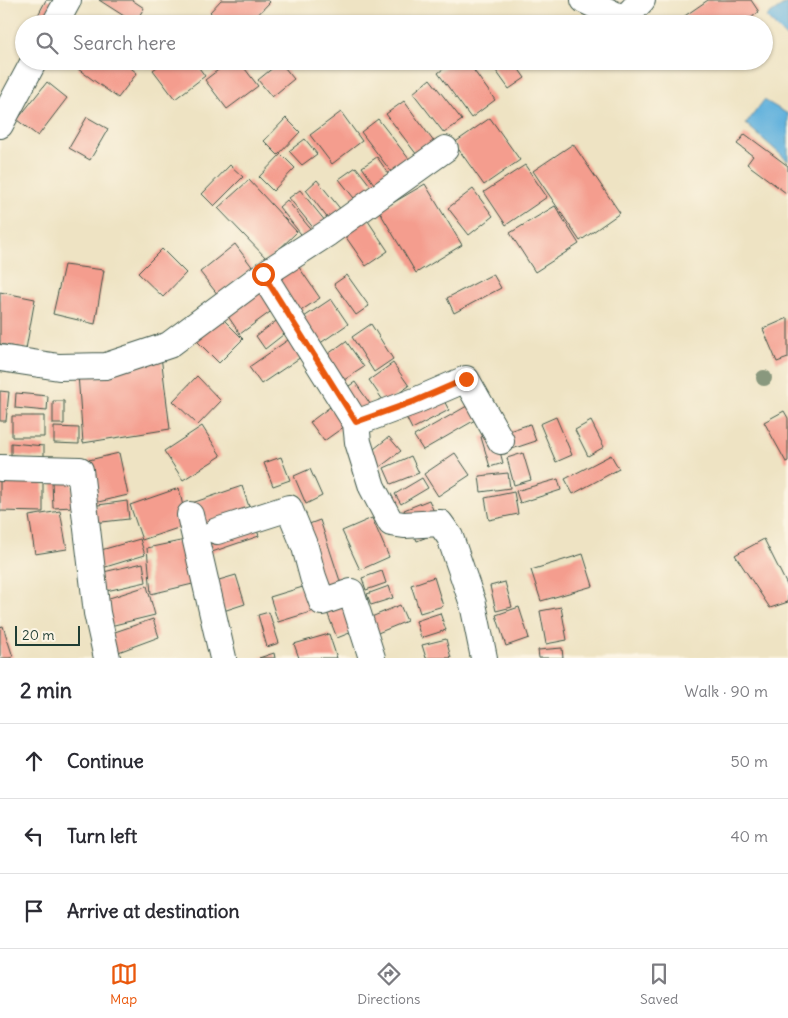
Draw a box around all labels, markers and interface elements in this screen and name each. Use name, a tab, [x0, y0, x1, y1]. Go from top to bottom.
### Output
search box	[15, 15, 773, 70]
icon: search	[33, 29, 61, 57]
text: Search here	[73, 31, 176, 55]
route start	[252, 263, 275, 286]
route end	[455, 368, 478, 391]
scale bar	[15, 623, 80, 646]
text: 20 m	[22, 626, 55, 644]
text: 2 min	[20, 677, 72, 704]
text: Walk · 90 m	[684, 681, 768, 701]
icon: ahead	[20, 747, 48, 775]
text: Continue	[67, 749, 144, 773]
text: 50 m	[730, 751, 768, 771]
icon: left	[20, 822, 48, 850]
text: Turn left	[67, 824, 137, 848]
text: 40 m	[730, 826, 768, 846]
icon: arrive	[20, 897, 48, 925]
text: Arrive at destination	[67, 899, 240, 923]
tab: Map	[110, 960, 138, 1008]
tab: Directions	[357, 960, 420, 1008]
tab: Saved	[640, 960, 678, 1008]

